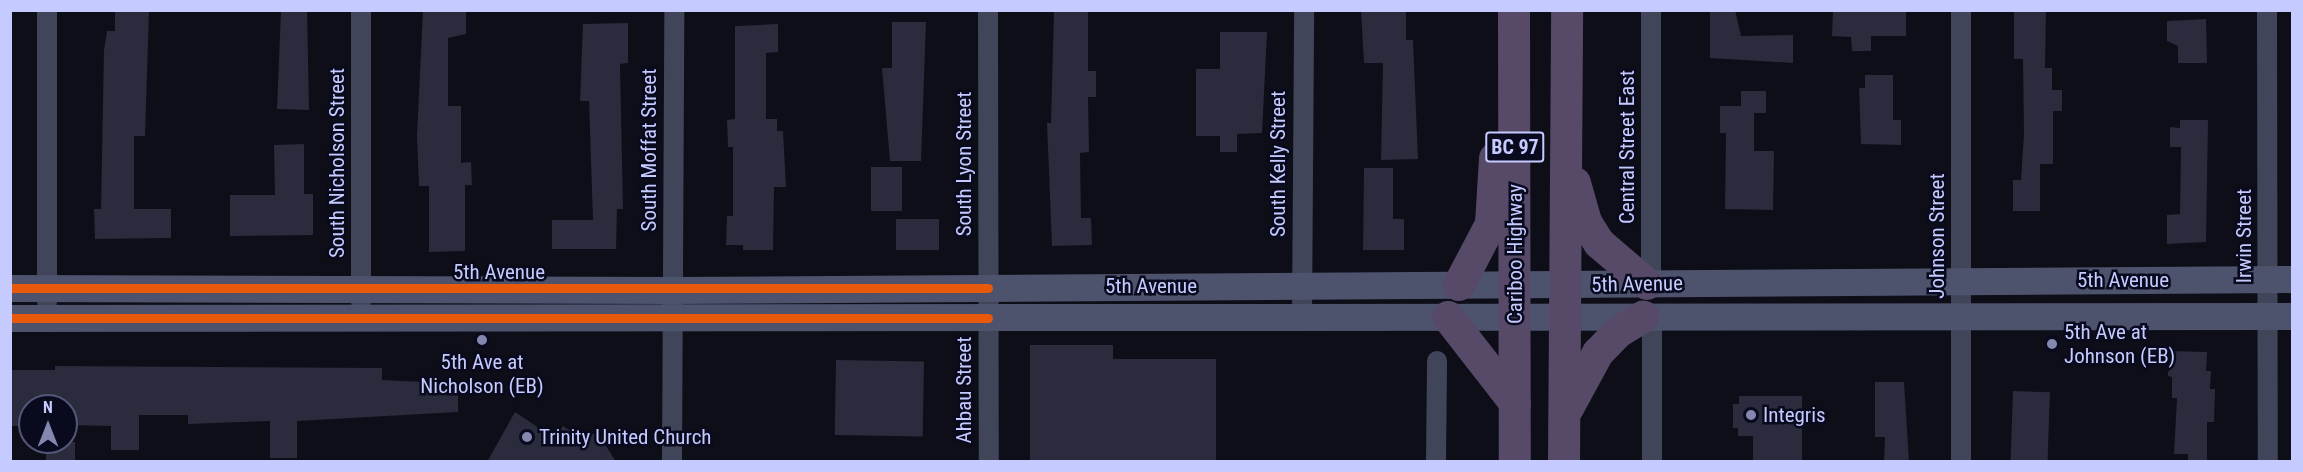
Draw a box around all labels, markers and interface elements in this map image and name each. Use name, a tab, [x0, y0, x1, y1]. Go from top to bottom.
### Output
street label: South Nicholson Street	[324, 68, 350, 258]
street label: South Moffat Street	[636, 69, 662, 231]
street label: Central Street East	[1614, 70, 1640, 224]
street label: South Kelly Street	[1265, 91, 1291, 237]
street label: South Lyon Street	[951, 92, 977, 236]
road number: BC 97	[1485, 130, 1545, 164]
street label: Johnson Street	[1924, 173, 1950, 299]
street label: Cariboo Highway	[1502, 184, 1528, 324]
street label: Irwin Street	[2231, 189, 2257, 283]
street label: 5th Avenue	[453, 259, 545, 285]
street label: 5th Avenue	[2077, 267, 2169, 293]
street label: 5th Avenue	[1591, 271, 1683, 297]
street label: 5th Avenue	[1105, 273, 1197, 299]
place label: 5th Ave at Johnson (EB)	[2064, 319, 2175, 369]
marker: 5th Ave at Nicholson (EB)	[475, 333, 489, 347]
street label: Ahbau Street	[951, 337, 977, 443]
marker: 5th Ave at Johnson (EB)	[2045, 337, 2059, 351]
place label: 5th Ave at Nicholson (EB)	[420, 349, 544, 399]
north arrow	[18, 394, 78, 454]
text: N	[43, 398, 53, 417]
place label: Integris	[1763, 402, 1826, 428]
marker: Integris	[1744, 408, 1758, 422]
place label: Trinity United Church	[539, 424, 711, 450]
marker: Trinity United Church	[520, 430, 534, 444]

